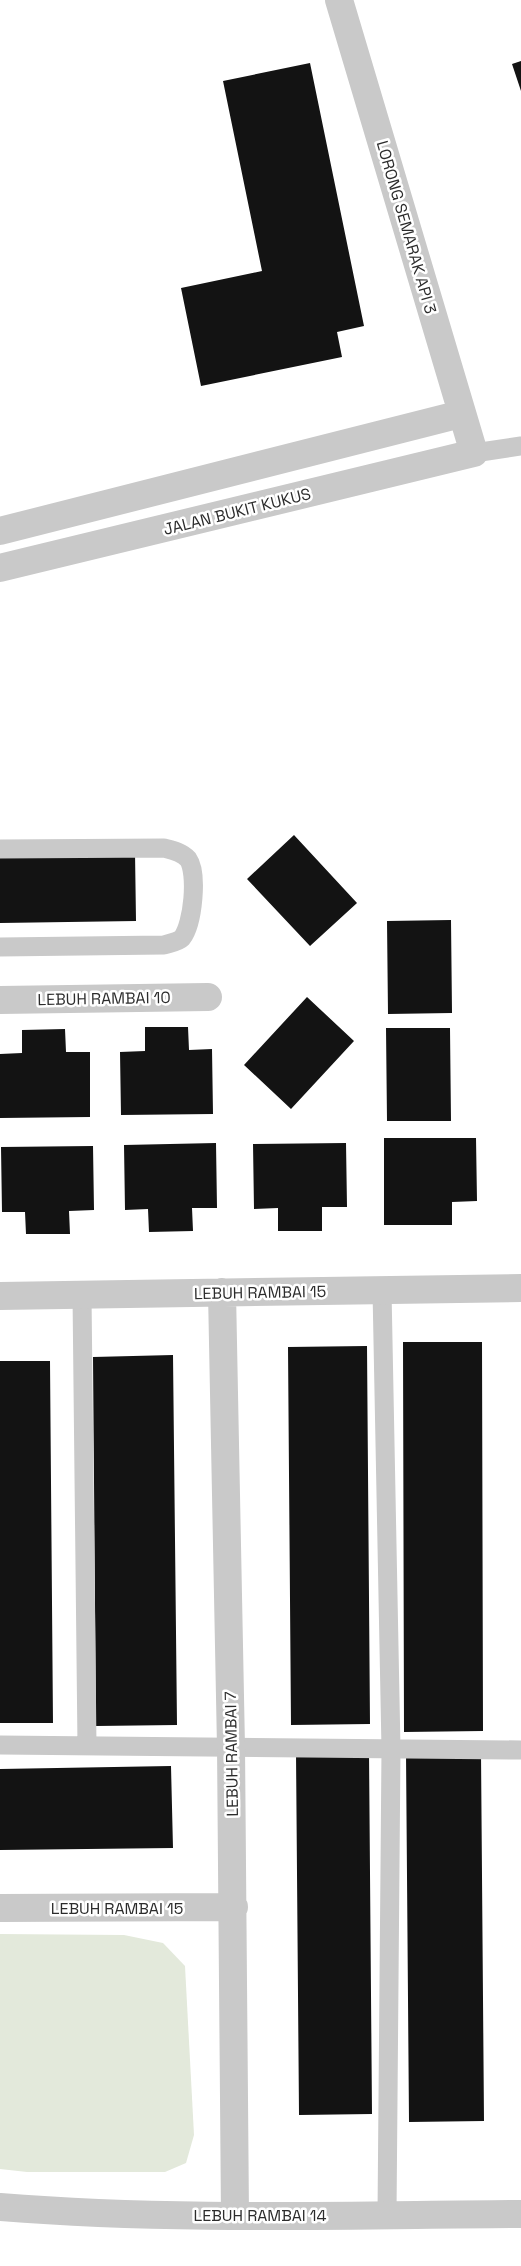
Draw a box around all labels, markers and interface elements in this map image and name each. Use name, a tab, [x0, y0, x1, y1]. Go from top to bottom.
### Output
street label: LORONG SEMARAK API 3	[372, 138, 441, 316]
street label: JALAN BUKIT KUKUS	[161, 483, 313, 540]
street label: LEBUH RAMBAI 10	[37, 987, 171, 1010]
street label: LEBUH RAMBAI 15	[194, 1281, 326, 1304]
street label: LEBUH RAMBAI 7	[220, 1691, 243, 1817]
street label: LEBUH RAMBAI 15	[51, 1898, 183, 1919]
street label: LEBUH RAMBAI 14	[194, 2205, 326, 2226]

